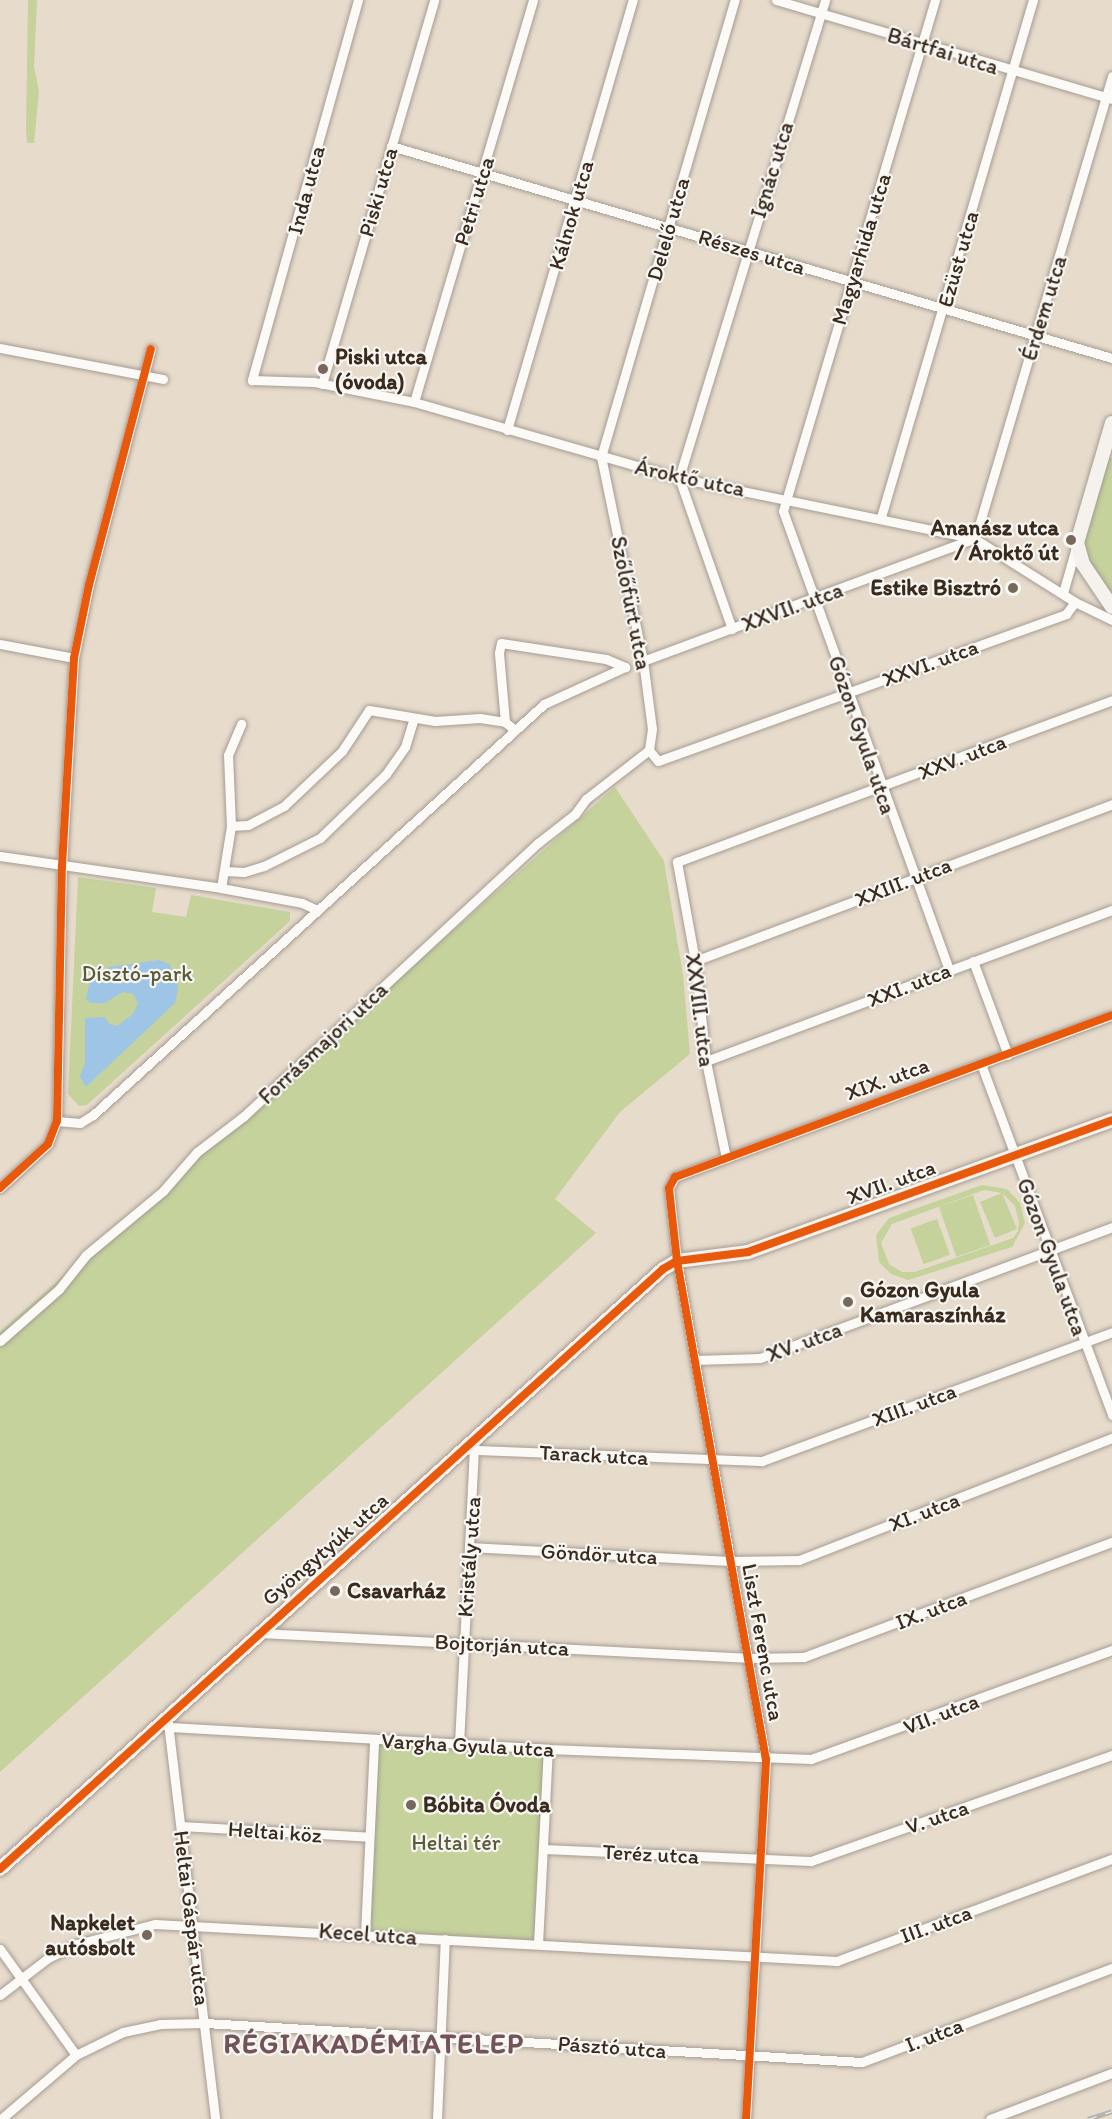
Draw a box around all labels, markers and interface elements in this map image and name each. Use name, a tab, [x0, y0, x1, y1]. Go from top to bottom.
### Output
street label: Bártfai utca	[884, 22, 1002, 80]
street label: Ignác utca	[745, 119, 799, 221]
street label: Inda utca	[282, 143, 330, 237]
street label: Piski utca	[353, 145, 403, 239]
street label: Petri utca	[448, 154, 500, 248]
street label: Kálnok utca	[543, 157, 599, 273]
street label: Magyarhida utca	[825, 170, 897, 328]
street label: Delelő utca	[641, 175, 695, 283]
street label: Ezüst utca	[932, 208, 984, 310]
street label: Részes utca	[696, 223, 808, 281]
street label: Érdem utca	[1016, 253, 1072, 363]
place label: Piski utca (óvoda)	[335, 343, 426, 394]
marker: Piski utca (óvoda)	[316, 362, 330, 376]
street label: Ároktő utca	[633, 454, 747, 502]
place label: Ananász utca / Ároktő út	[932, 514, 1059, 566]
marker: Ananász utca / Ároktő út	[1064, 533, 1078, 547]
street label: Szőlőfürt utca	[605, 534, 657, 672]
place label: Estike Bisztró	[871, 575, 1001, 601]
street label: XXVII. utca	[738, 576, 846, 638]
marker: Estike Bisztró	[1006, 581, 1020, 595]
street label: XXVI. utca	[878, 633, 982, 693]
street label: Gózon Gyula utca	[823, 653, 901, 817]
street label: XXV. utca	[914, 728, 1010, 786]
street label: XXIII. utca	[851, 852, 955, 912]
street label: XXVIII. utca	[680, 952, 720, 1068]
street label: XXI. utca	[864, 957, 954, 1013]
park label: Dísztó-park	[81, 961, 193, 987]
street label: Forrásmajori utca	[253, 976, 393, 1110]
street label: XIX. utca	[841, 1052, 933, 1106]
street label: XVII. utca	[843, 1154, 939, 1210]
street label: Gózon Gyula utca	[1011, 1175, 1093, 1339]
place label: Gózon Gyula Kamaraszínház	[860, 1276, 1005, 1328]
marker: Gózon Gyula Kamaraszínház	[841, 1295, 855, 1309]
street label: XV. utca	[763, 1316, 845, 1368]
street label: XIII. utca	[868, 1378, 960, 1432]
street label: Tarack utca	[539, 1439, 649, 1471]
street label: XI. utca	[885, 1486, 963, 1538]
street label: Gyöngytyúk utca	[257, 1487, 393, 1611]
street label: Kristály utca	[452, 1496, 486, 1618]
street label: Göndör utca	[540, 1538, 658, 1570]
street label: Liszt Ferenc utca	[736, 1562, 790, 1722]
place label: Csavarház	[347, 1578, 445, 1604]
marker: Csavarház	[328, 1584, 342, 1598]
street label: IX. utca	[892, 1584, 970, 1636]
street label: Bojtorján utca	[434, 1628, 570, 1662]
street label: VII. utca	[900, 1688, 982, 1740]
street label: Vargha Gyula utca	[382, 1727, 554, 1763]
place label: Bóbita Óvoda	[423, 1792, 549, 1818]
street label: V. utca	[902, 1794, 972, 1840]
marker: Bóbita Óvoda	[404, 1798, 418, 1812]
street label: Heltai köz	[227, 1816, 323, 1848]
street label: Heltai Gáspár utca	[168, 1829, 216, 2007]
park label: Heltai tér	[412, 1830, 500, 1856]
street label: Teréz utca	[602, 1838, 700, 1870]
street label: III. utca	[897, 1899, 975, 1949]
place label: Napkelet autósbolt	[45, 1909, 135, 1960]
street label: Kecel utca	[318, 1917, 418, 1951]
marker: Napkelet autósbolt	[140, 1928, 154, 1942]
street label: I. utca	[901, 2012, 967, 2058]
district label: RÉGIAKADÉMIATELEP	[222, 2026, 526, 2060]
street label: Pásztó utca	[557, 2030, 667, 2064]

